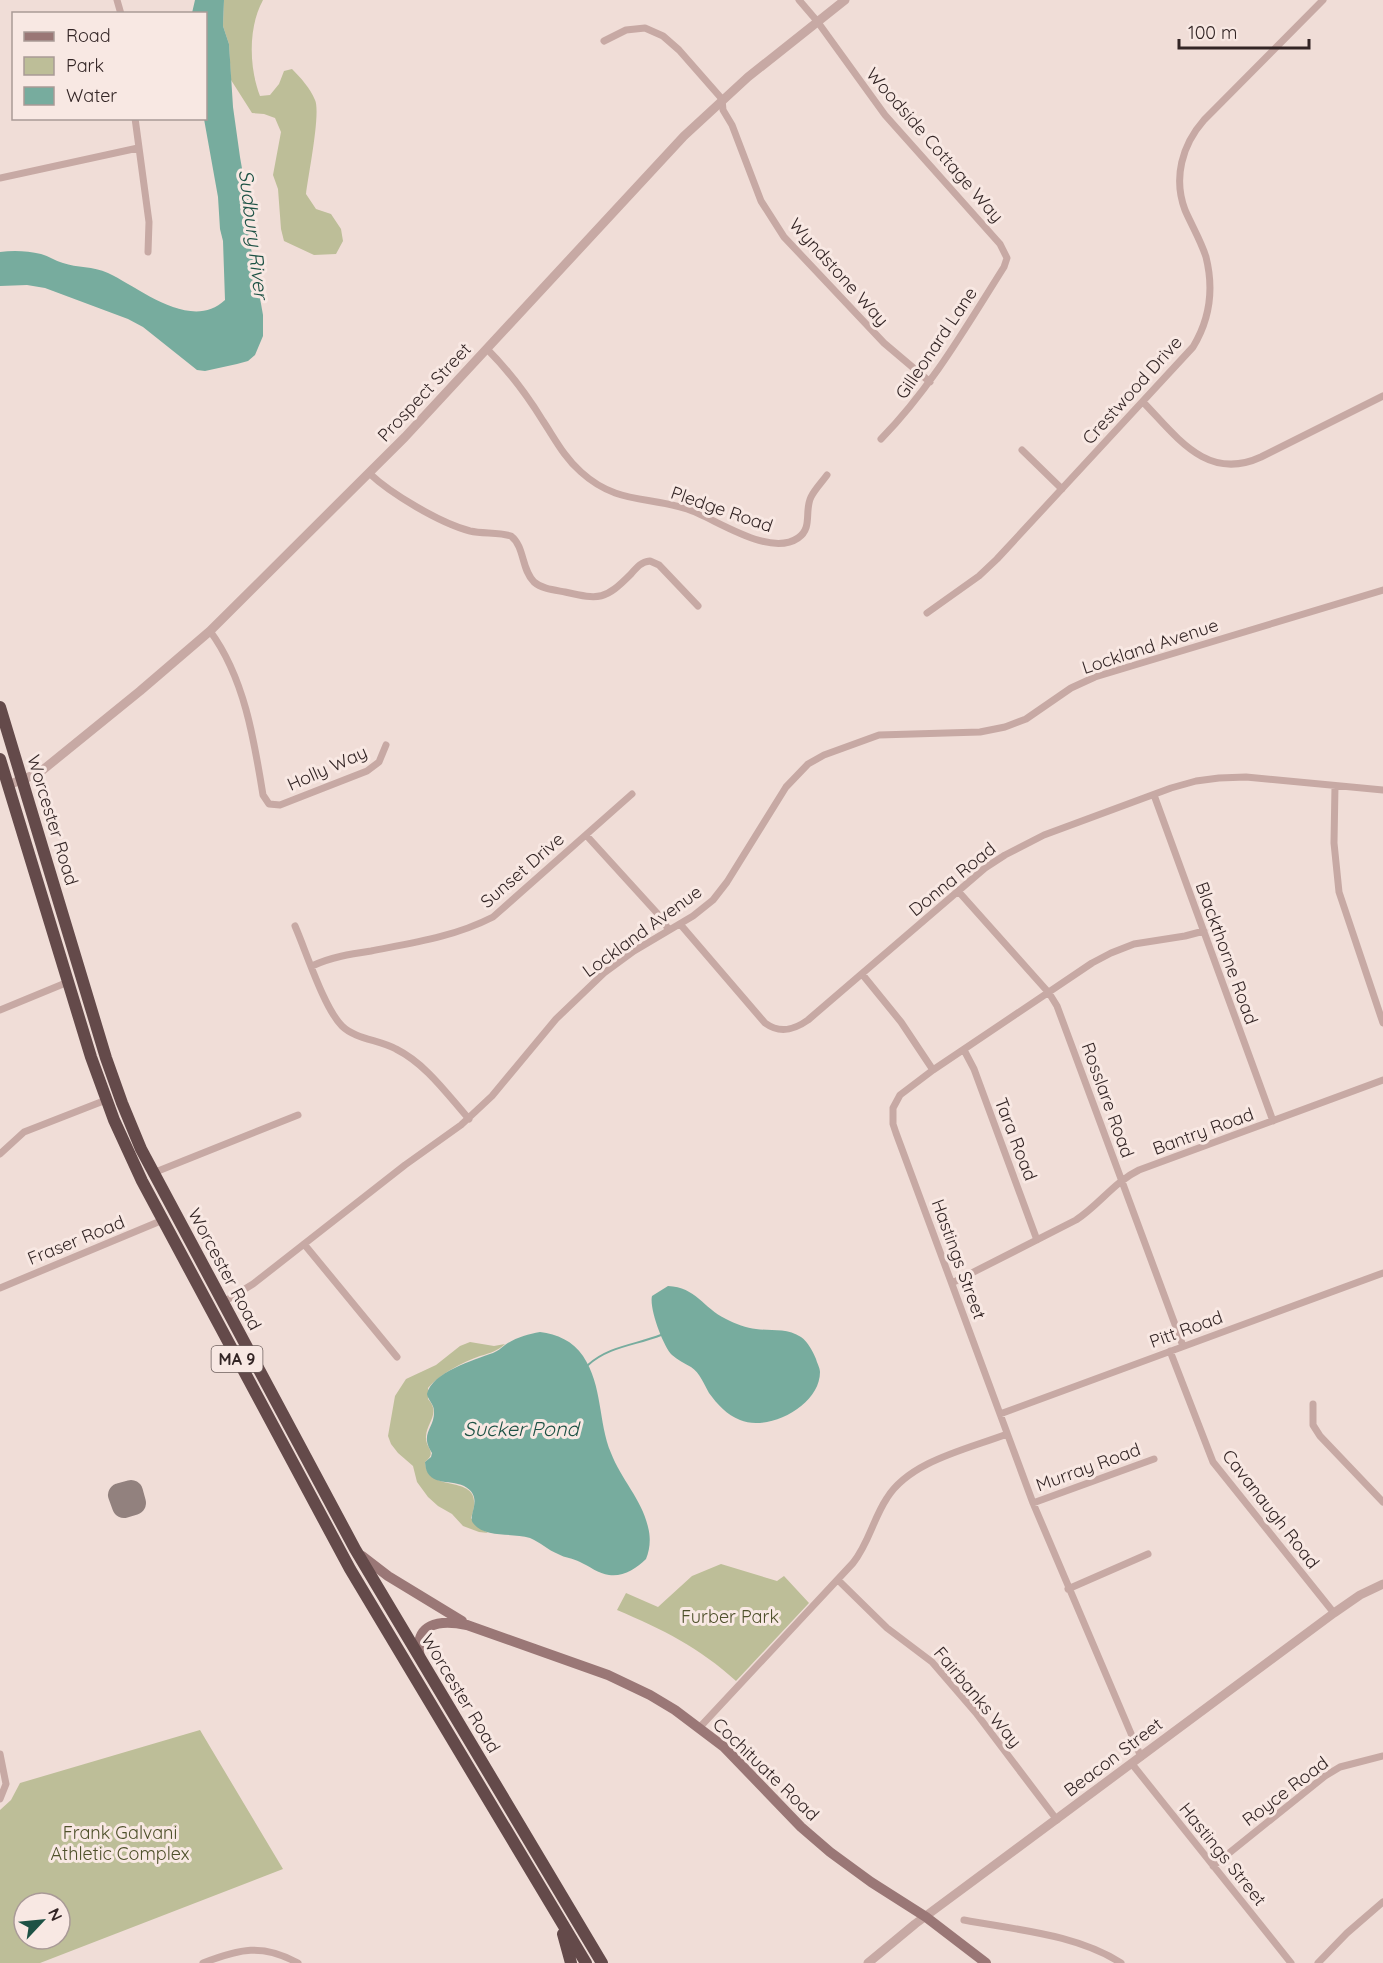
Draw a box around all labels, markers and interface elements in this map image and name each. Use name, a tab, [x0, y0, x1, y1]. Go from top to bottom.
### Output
legend	[12, 12, 207, 120]
scale bar	[1179, 12, 1310, 50]
text: 100 m	[1188, 21, 1237, 44]
text: Road	[66, 24, 111, 47]
text: Park	[66, 54, 104, 77]
street label: Woodside Cottage Way	[861, 63, 1009, 227]
text: Water	[66, 84, 117, 107]
water label: Sudbury River	[234, 168, 275, 302]
street label: Wyndstone Way	[784, 213, 894, 331]
street label: Gilleonard Lane	[890, 283, 982, 403]
street label: Crestwood Drive	[1077, 331, 1187, 449]
street label: Prospect Street	[372, 338, 476, 446]
street label: Pledge Road	[668, 481, 776, 537]
street label: Lockland Avenue	[1079, 613, 1221, 679]
street label: Holly Way	[283, 740, 371, 796]
street label: Worcester Road	[22, 752, 84, 888]
street label: Sunset Drive	[475, 827, 569, 913]
street label: Donna Road	[904, 837, 1000, 921]
street label: Blackthorne Road	[1191, 879, 1263, 1027]
street label: Lockland Avenue	[578, 880, 706, 982]
street label: Rosslare Road	[1076, 1039, 1140, 1161]
street label: Tara Road	[990, 1094, 1042, 1184]
street label: Bantry Road	[1149, 1102, 1257, 1160]
street label: Hastings Street	[927, 1196, 991, 1322]
street label: Worcester Road	[183, 1204, 267, 1334]
street label: Fraser Road	[24, 1210, 128, 1270]
street label: Pitt Road	[1146, 1305, 1226, 1353]
road number: MA 9	[212, 1346, 262, 1372]
water label: Sucker Pond	[463, 1416, 581, 1441]
street label: Murray Road	[1033, 1437, 1143, 1497]
street label: Cavanaugh Road	[1217, 1445, 1325, 1573]
park label: Furber Park	[681, 1605, 779, 1628]
street label: Worcester Road	[416, 1629, 506, 1757]
street label: Fairbanks Way	[929, 1642, 1027, 1752]
street label: Cochituate Road	[708, 1712, 824, 1826]
street label: Beacon Street	[1059, 1712, 1167, 1802]
street label: Royce Road	[1237, 1751, 1333, 1831]
street label: Hastings Street	[1174, 1798, 1272, 1910]
park label: Frank Galvani Athletic Complex	[51, 1821, 190, 1865]
north arrow	[12, 1891, 72, 1951]
text: N	[44, 1905, 67, 1924]

